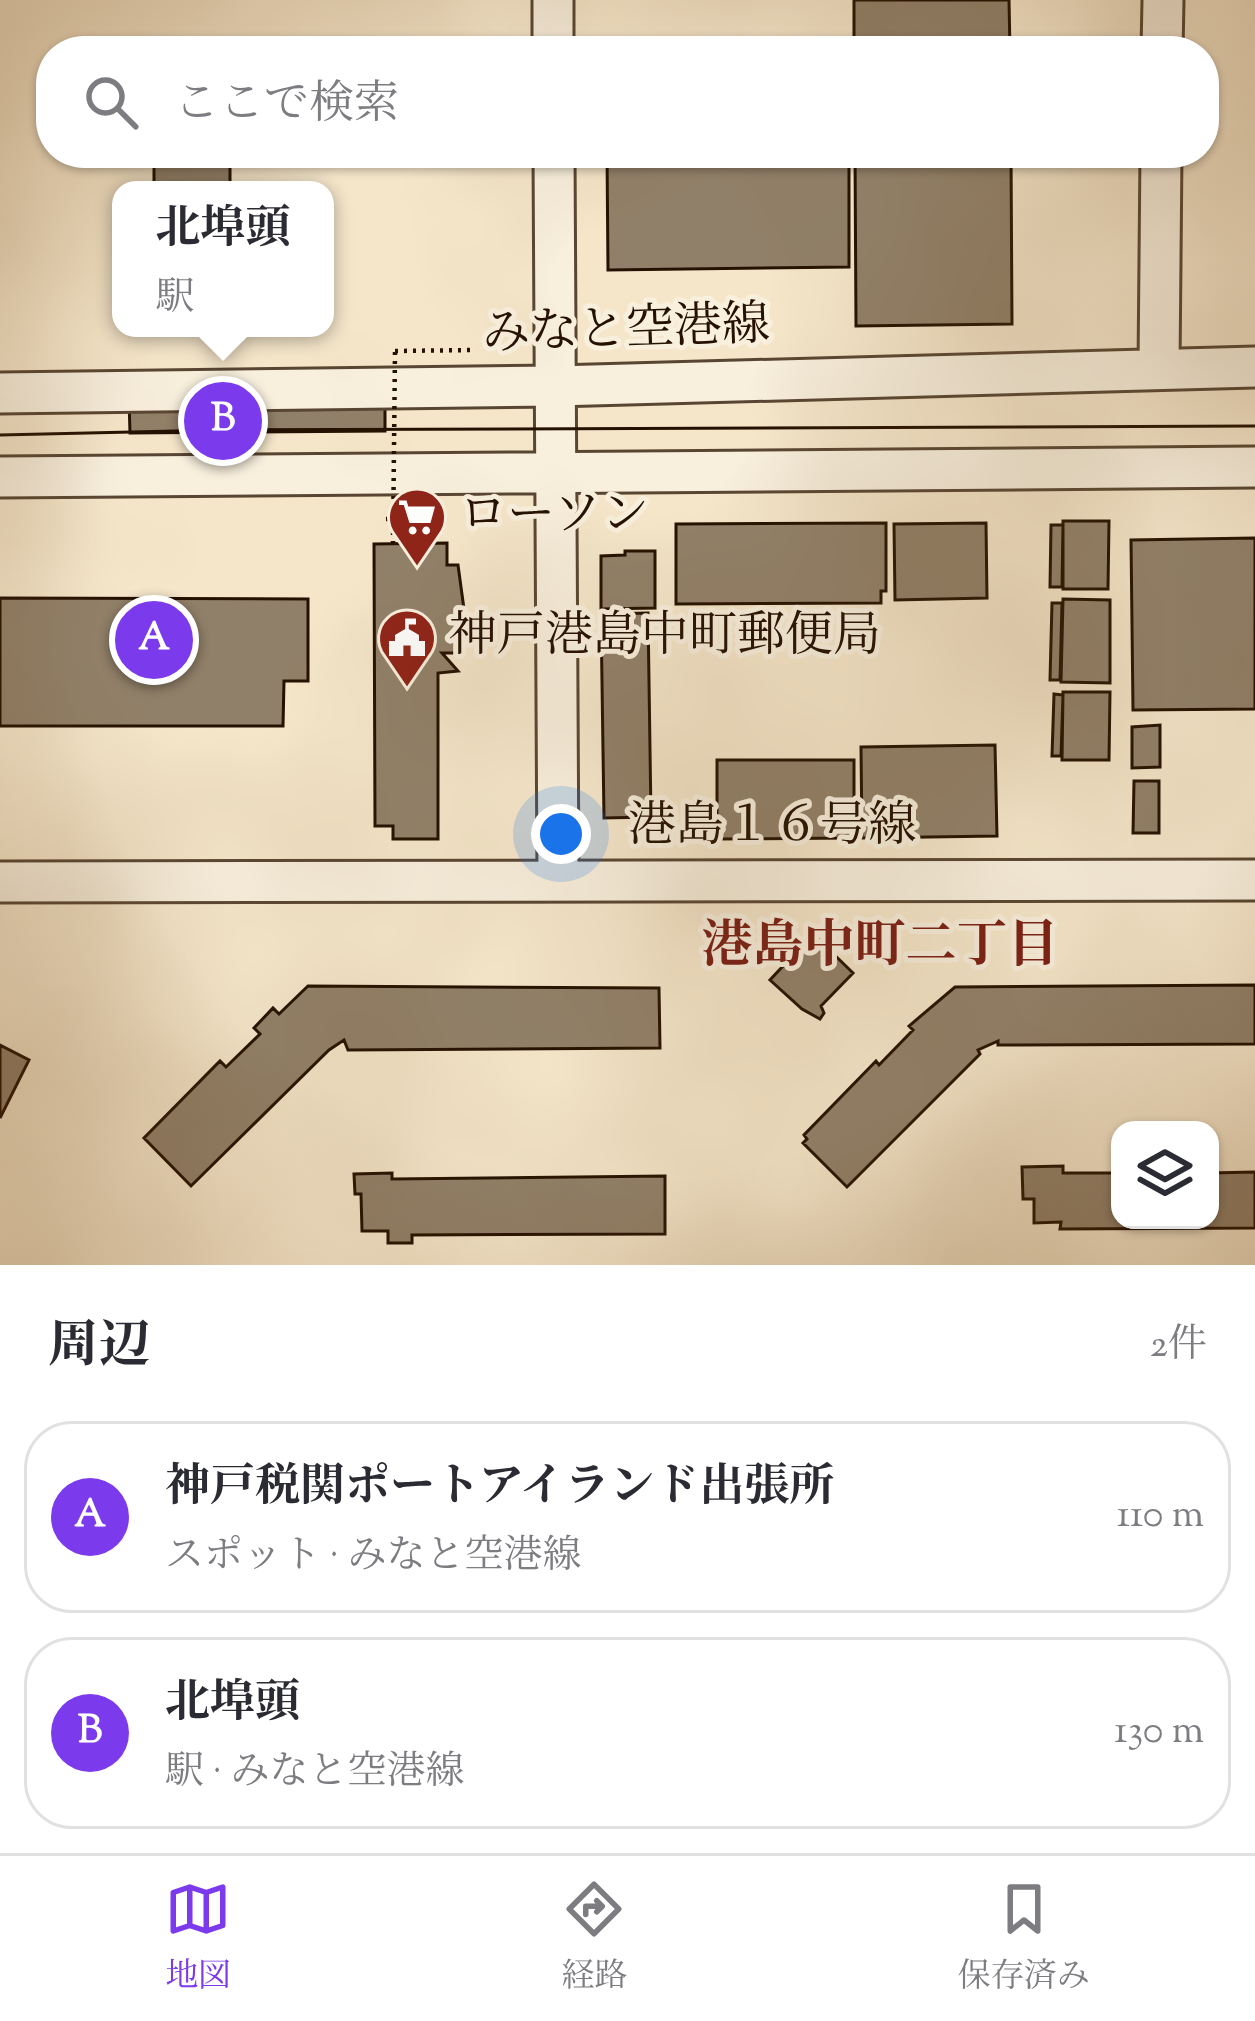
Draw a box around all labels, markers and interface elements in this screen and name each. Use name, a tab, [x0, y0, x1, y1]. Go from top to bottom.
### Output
search box	[36, 36, 1219, 168]
icon: search	[78, 69, 144, 135]
text: ここで検索	[174, 74, 399, 139]
popup	[112, 181, 334, 337]
text: 北埠頭	[155, 199, 291, 264]
text: 駅	[155, 272, 195, 328]
street label: みなと空港線	[481, 292, 771, 372]
pin: B	[184, 376, 262, 466]
place label: ローソン	[459, 483, 649, 552]
supermarket icon: ローソン	[386, 486, 448, 568]
pin: A	[115, 595, 193, 685]
place label: 神戸港島中町郵便局	[449, 604, 881, 673]
public building icon: 神戸港島中町郵便局	[376, 607, 438, 689]
street label: 港島１６号線	[628, 794, 916, 863]
your location	[531, 804, 591, 864]
district label: 港島中町二丁目	[701, 912, 1059, 985]
map controls	[1111, 1121, 1219, 1229]
button: layers	[1111, 1121, 1219, 1229]
text: 周辺	[48, 1312, 150, 1385]
text: 2件	[1150, 1319, 1207, 1375]
text: 神戸税関ポートアイランド出張所	[165, 1457, 835, 1522]
text: A	[74, 1489, 106, 1545]
text: 110 m	[1117, 1489, 1204, 1545]
text: スポット · みなと空港線	[165, 1530, 581, 1586]
text: 北埠頭	[165, 1673, 300, 1738]
text: B	[78, 1705, 102, 1761]
text: 130 m	[1114, 1705, 1204, 1761]
text: 駅 · みなと空港線	[165, 1746, 464, 1802]
tab: 地図	[165, 1876, 231, 2002]
tab: 経路	[561, 1876, 627, 2002]
tab: 保存済み	[958, 1876, 1090, 2002]

